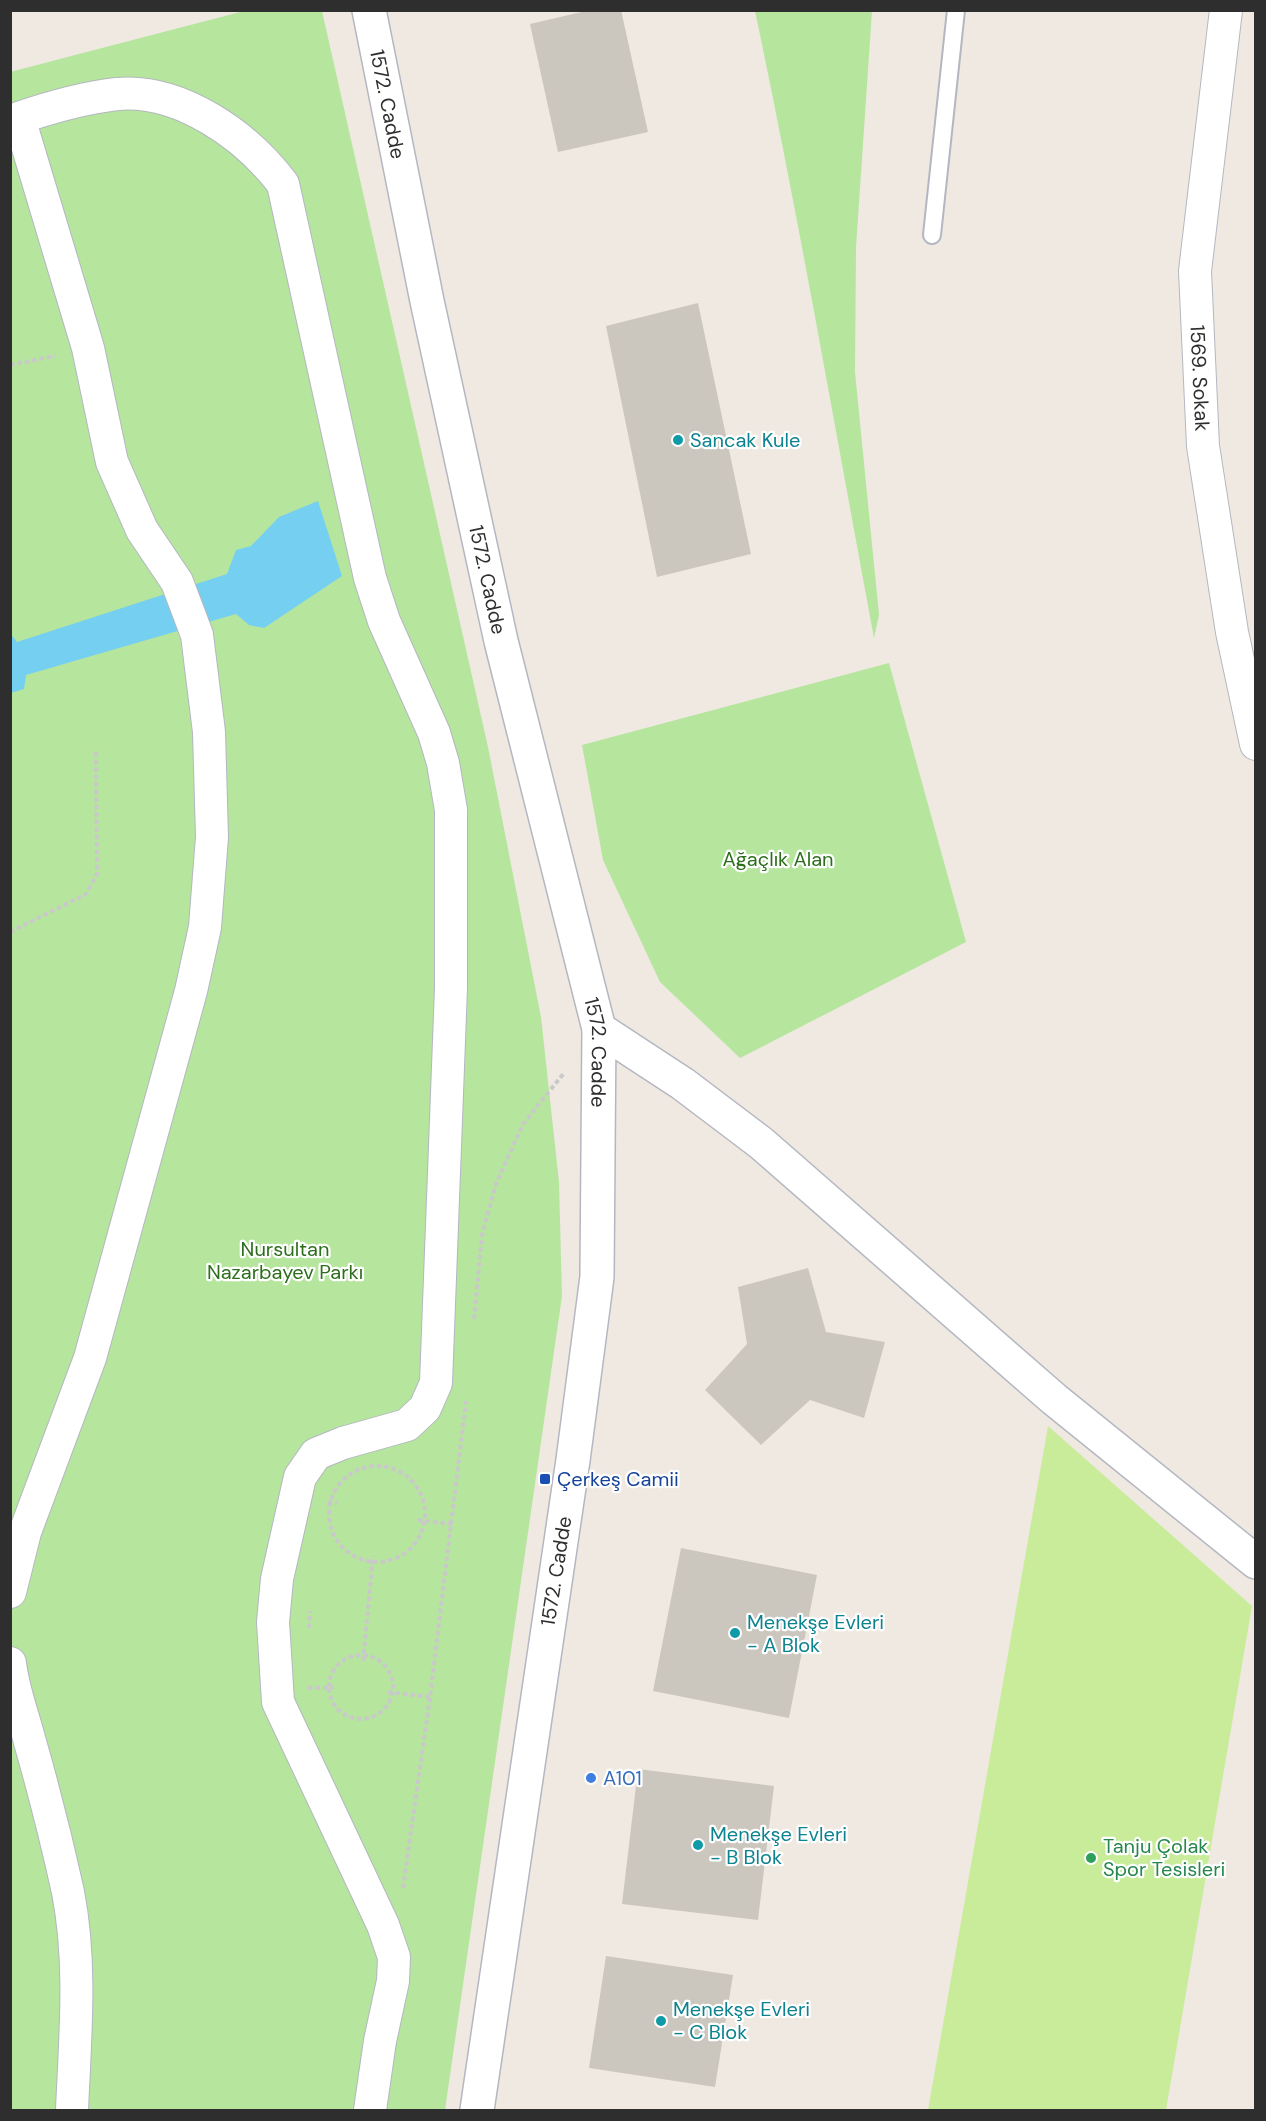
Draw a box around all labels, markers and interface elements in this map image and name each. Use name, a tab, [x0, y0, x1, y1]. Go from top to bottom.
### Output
street label: 1572. Cadde	[364, 47, 411, 161]
street label: 1569. Sokak	[1184, 324, 1215, 432]
place label: Sancak Kule	[690, 427, 800, 453]
marker: Sancak Kule	[671, 433, 685, 447]
street label: 1572. Cadde	[463, 523, 512, 637]
park label: Ağaçlık Alan	[722, 846, 834, 872]
street label: 1572. Cadde	[578, 995, 612, 1108]
park label: Nursultan Nazarbayev Parkı	[207, 1236, 363, 1285]
place label: Çerkeş Camii	[557, 1466, 679, 1492]
marker: Çerkeş Camii	[538, 1472, 552, 1486]
street label: 1572. Cadde	[534, 1514, 578, 1628]
place label: Menekşe Evleri - A Blok	[747, 1609, 884, 1658]
marker: Menekşe Evleri - A Blok	[728, 1626, 742, 1640]
place label: A101	[603, 1765, 642, 1791]
marker: A101	[584, 1771, 598, 1785]
place label: Menekşe Evleri - B Blok	[710, 1821, 847, 1870]
place label: Tanju Çolak Spor Tesisleri	[1103, 1833, 1225, 1882]
marker: Menekşe Evleri - B Blok	[691, 1838, 705, 1852]
marker: Tanju Çolak Spor Tesisleri	[1084, 1851, 1098, 1865]
place label: Menekşe Evleri - C Blok	[673, 1996, 810, 2045]
marker: Menekşe Evleri - C Blok	[654, 2014, 668, 2028]

